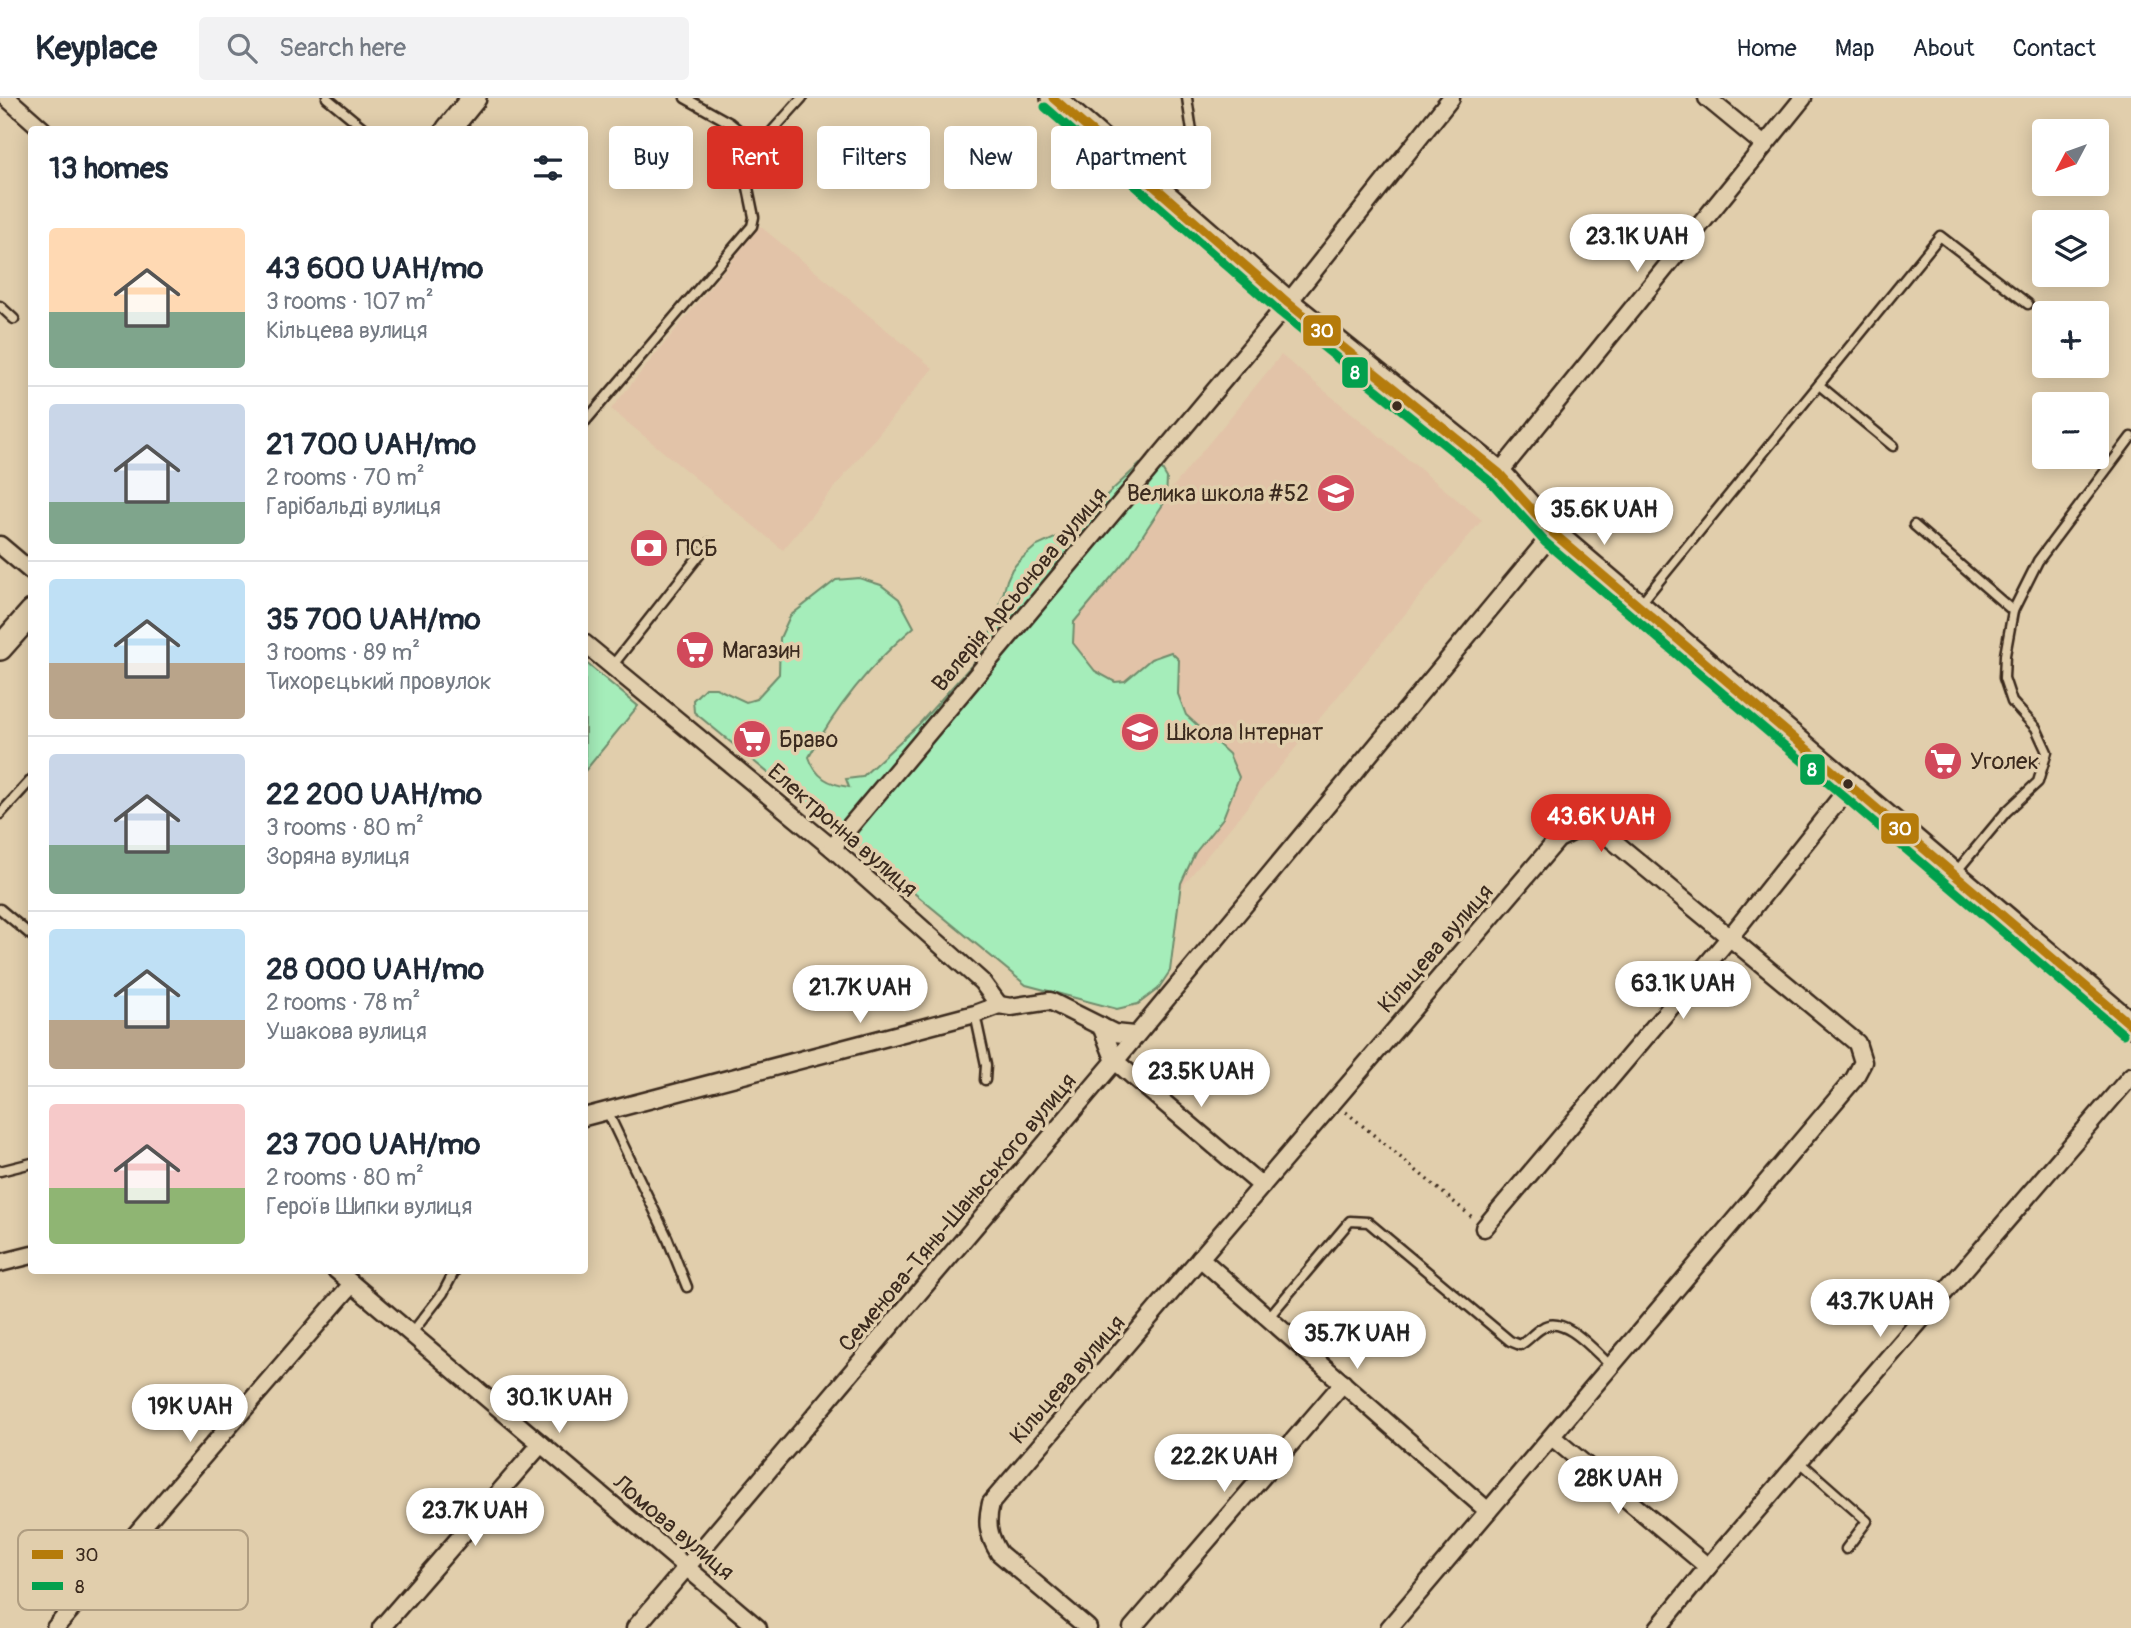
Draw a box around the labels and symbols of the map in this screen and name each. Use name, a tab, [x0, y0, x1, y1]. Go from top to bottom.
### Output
north arrow	[2032, 119, 2109, 196]
pin: 23.1K UAH	[1557, 214, 1717, 274]
line badge: 30	[1302, 314, 1342, 347]
text: 30	[1310, 319, 1334, 343]
line badge: 8	[1341, 356, 1369, 389]
text: 8	[1350, 361, 1360, 385]
unlabelled marker	[1390, 399, 1404, 413]
school or university icon: Велика школа #52	[1315, 472, 1357, 514]
place label: Велика школа #52	[1127, 479, 1309, 508]
street label: Валерія Арсьонова вулиця	[925, 481, 1113, 697]
pin: 35.6K UAH	[1524, 488, 1684, 547]
bank icon: ПСБ	[628, 527, 670, 569]
place label: ПСБ	[676, 534, 718, 563]
supermarket icon: Магазин	[674, 629, 716, 671]
place label: Магазин	[722, 636, 801, 665]
school or university icon: Школа Інтернат	[1119, 711, 1161, 753]
supermarket icon: Браво	[731, 718, 773, 760]
place label: Школа Інтернат	[1167, 718, 1324, 747]
place label: Браво	[779, 725, 838, 754]
supermarket icon: Уголек	[1922, 740, 1964, 782]
place label: Уголек	[1970, 747, 2039, 776]
line badge: 8	[1799, 753, 1826, 786]
street label: Електронна вулиця	[762, 757, 924, 903]
text: 8	[1807, 758, 1817, 782]
unlabelled marker	[1841, 777, 1855, 791]
pin: 43.6K UAH	[1521, 794, 1681, 854]
line badge: 30	[1880, 812, 1920, 845]
text: 30	[1888, 817, 1912, 841]
street label: Кільцева вулиця	[1371, 878, 1499, 1019]
pin: 63.1K UAH	[1603, 962, 1763, 1021]
pin: 21.7K UAH	[780, 965, 940, 1025]
pin: 23.5K UAH	[1121, 1049, 1281, 1109]
street label: Семенова-Тянь-Шаньського вулиця	[832, 1067, 1083, 1358]
pin: 43.7K UAH	[1800, 1280, 1960, 1339]
street label: Кільцева вулиця	[1003, 1309, 1131, 1450]
pin: 35.7K UAH	[1277, 1312, 1437, 1371]
pin: 30.1K UAH	[479, 1376, 639, 1435]
pin: 19K UAH	[125, 1384, 255, 1444]
pin: 22.2K UAH	[1144, 1434, 1304, 1494]
pin: 28K UAH	[1553, 1456, 1683, 1516]
street label: Ломова вулиця	[606, 1468, 740, 1586]
pin: 23.7K UAH	[395, 1488, 555, 1548]
legend	[18, 1530, 248, 1610]
text: 30	[75, 1543, 99, 1567]
text: 8	[75, 1575, 85, 1599]

